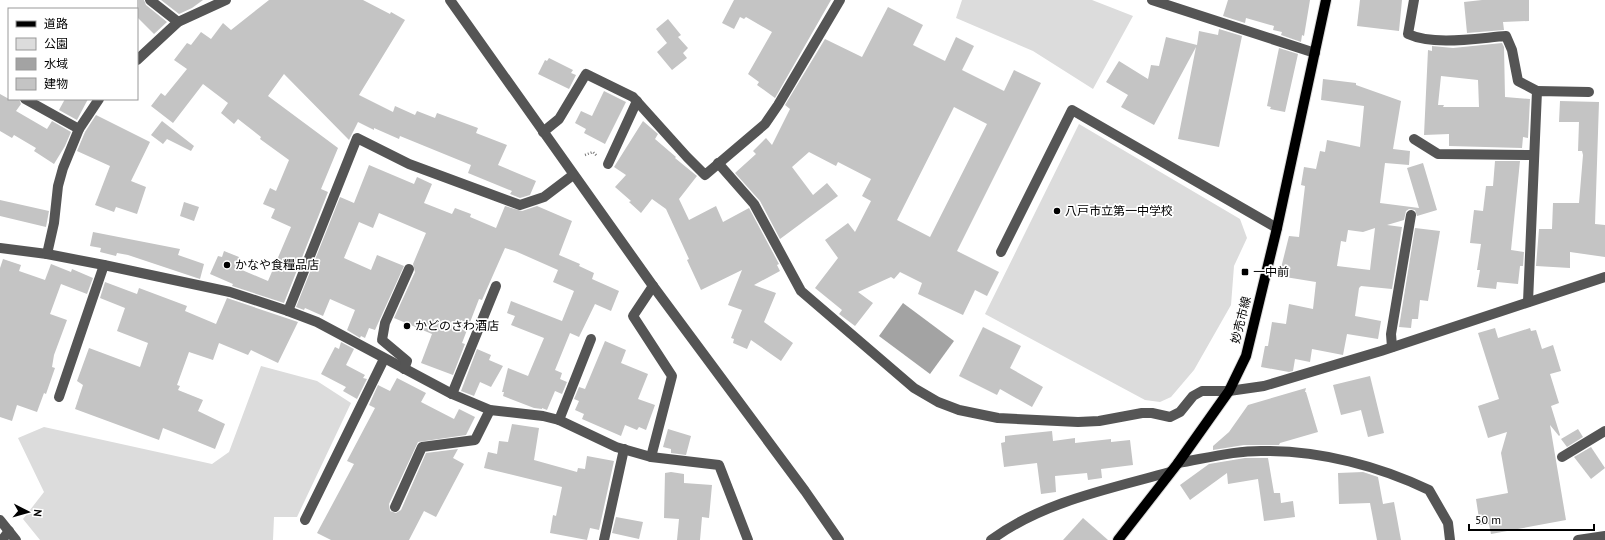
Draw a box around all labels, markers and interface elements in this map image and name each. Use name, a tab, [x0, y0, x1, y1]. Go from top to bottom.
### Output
legend	[8, 8, 138, 100]
text: 道路	[44, 16, 68, 31]
text: 公園	[44, 36, 68, 51]
text: 水域	[44, 56, 68, 71]
text: 建物	[44, 76, 68, 91]
place label: 八戸市立第一中学校	[1065, 203, 1173, 218]
marker: 八戸市立第一中学校	[1052, 206, 1062, 216]
place label: かなや食糧品店	[235, 257, 319, 272]
marker: かなや食糧品店	[222, 260, 232, 270]
place label: 一中前	[1253, 264, 1289, 279]
marker: 一中前	[1240, 267, 1250, 277]
street label: 妙売市線	[1227, 295, 1254, 345]
place label: かどのさわ酒店	[415, 318, 499, 333]
marker: かどのさわ酒店	[402, 321, 412, 331]
north arrow	[8, 492, 48, 532]
scale bar	[1469, 506, 1594, 532]
text: N	[31, 509, 45, 517]
text: 50 m	[1475, 512, 1501, 527]

